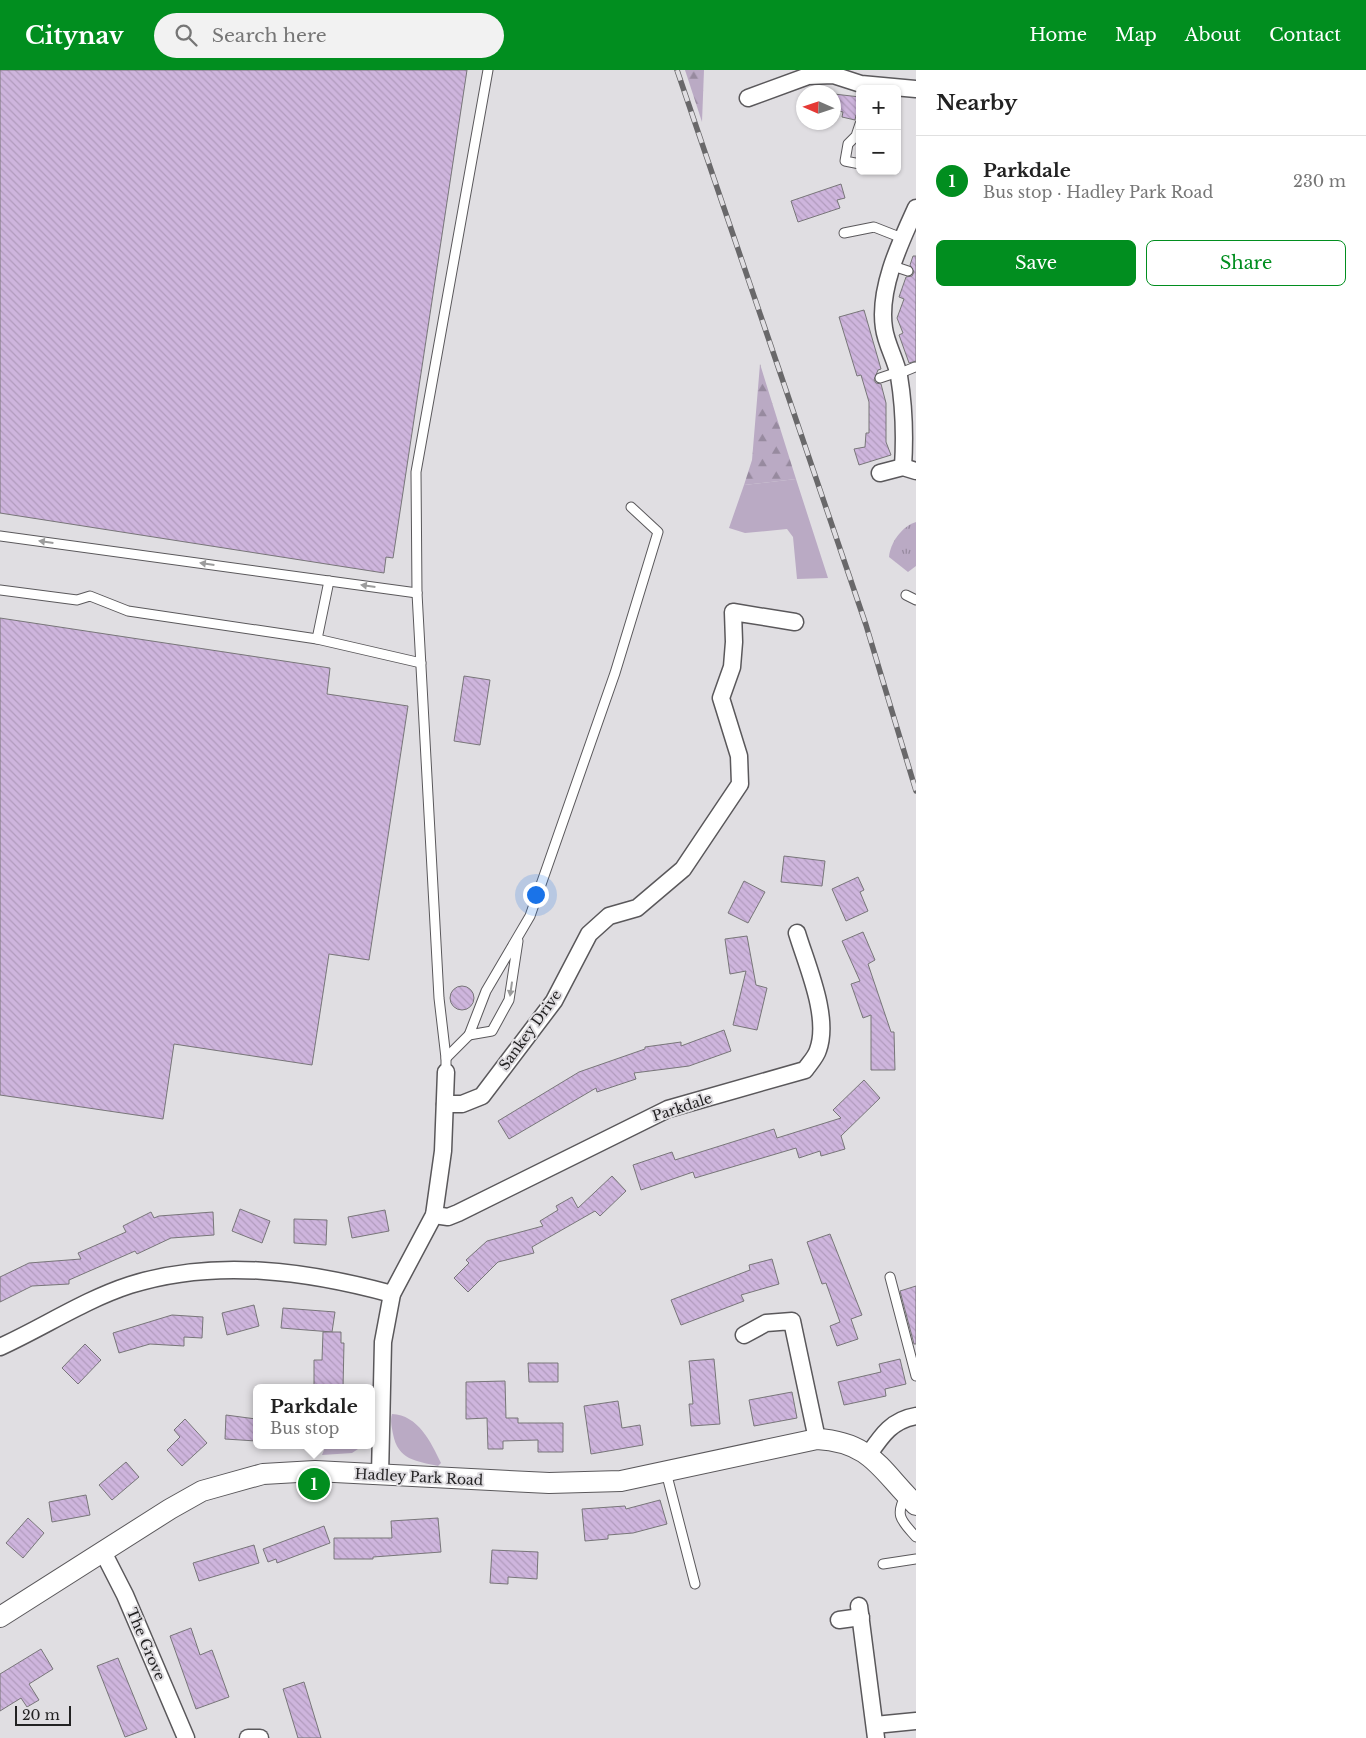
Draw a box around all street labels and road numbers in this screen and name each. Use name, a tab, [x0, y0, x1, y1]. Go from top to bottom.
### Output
street label: Sankey Drive	[495, 986, 565, 1074]
street label: Parkdale	[650, 1089, 714, 1125]
street label: Hadley Park Road	[354, 1465, 484, 1489]
street label: The Grove	[123, 1605, 169, 1683]

